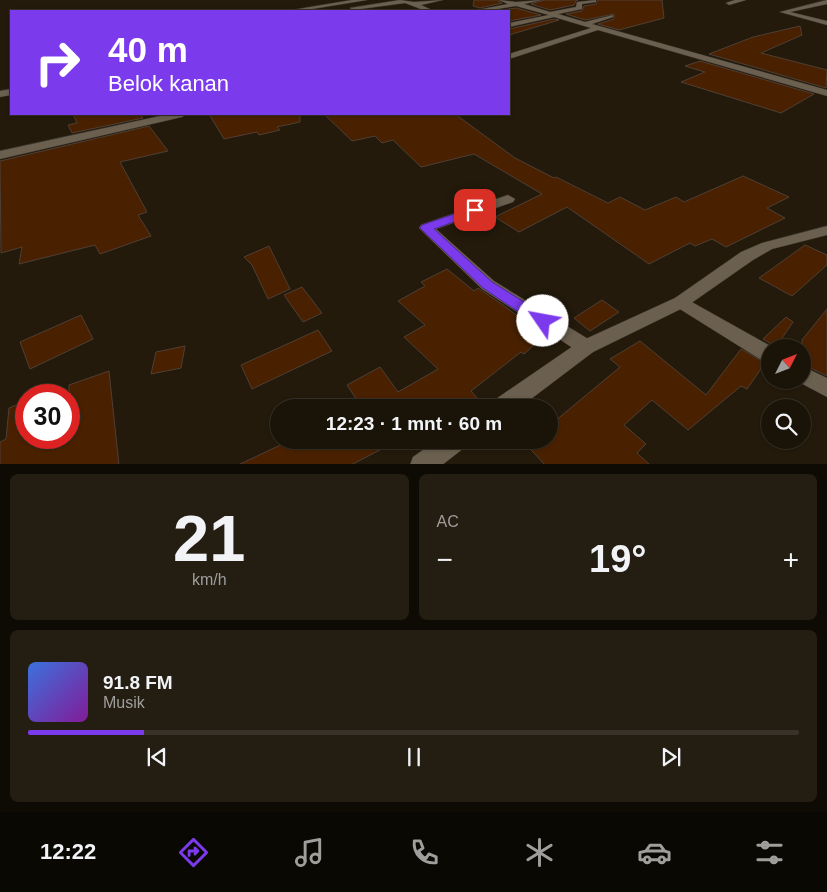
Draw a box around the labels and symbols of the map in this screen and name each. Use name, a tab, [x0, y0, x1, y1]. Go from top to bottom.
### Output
pin	[454, 189, 496, 231]
position arrow	[516, 294, 568, 346]
north arrow	[761, 339, 811, 389]
speed limit sign: 30	[15, 384, 80, 449]

